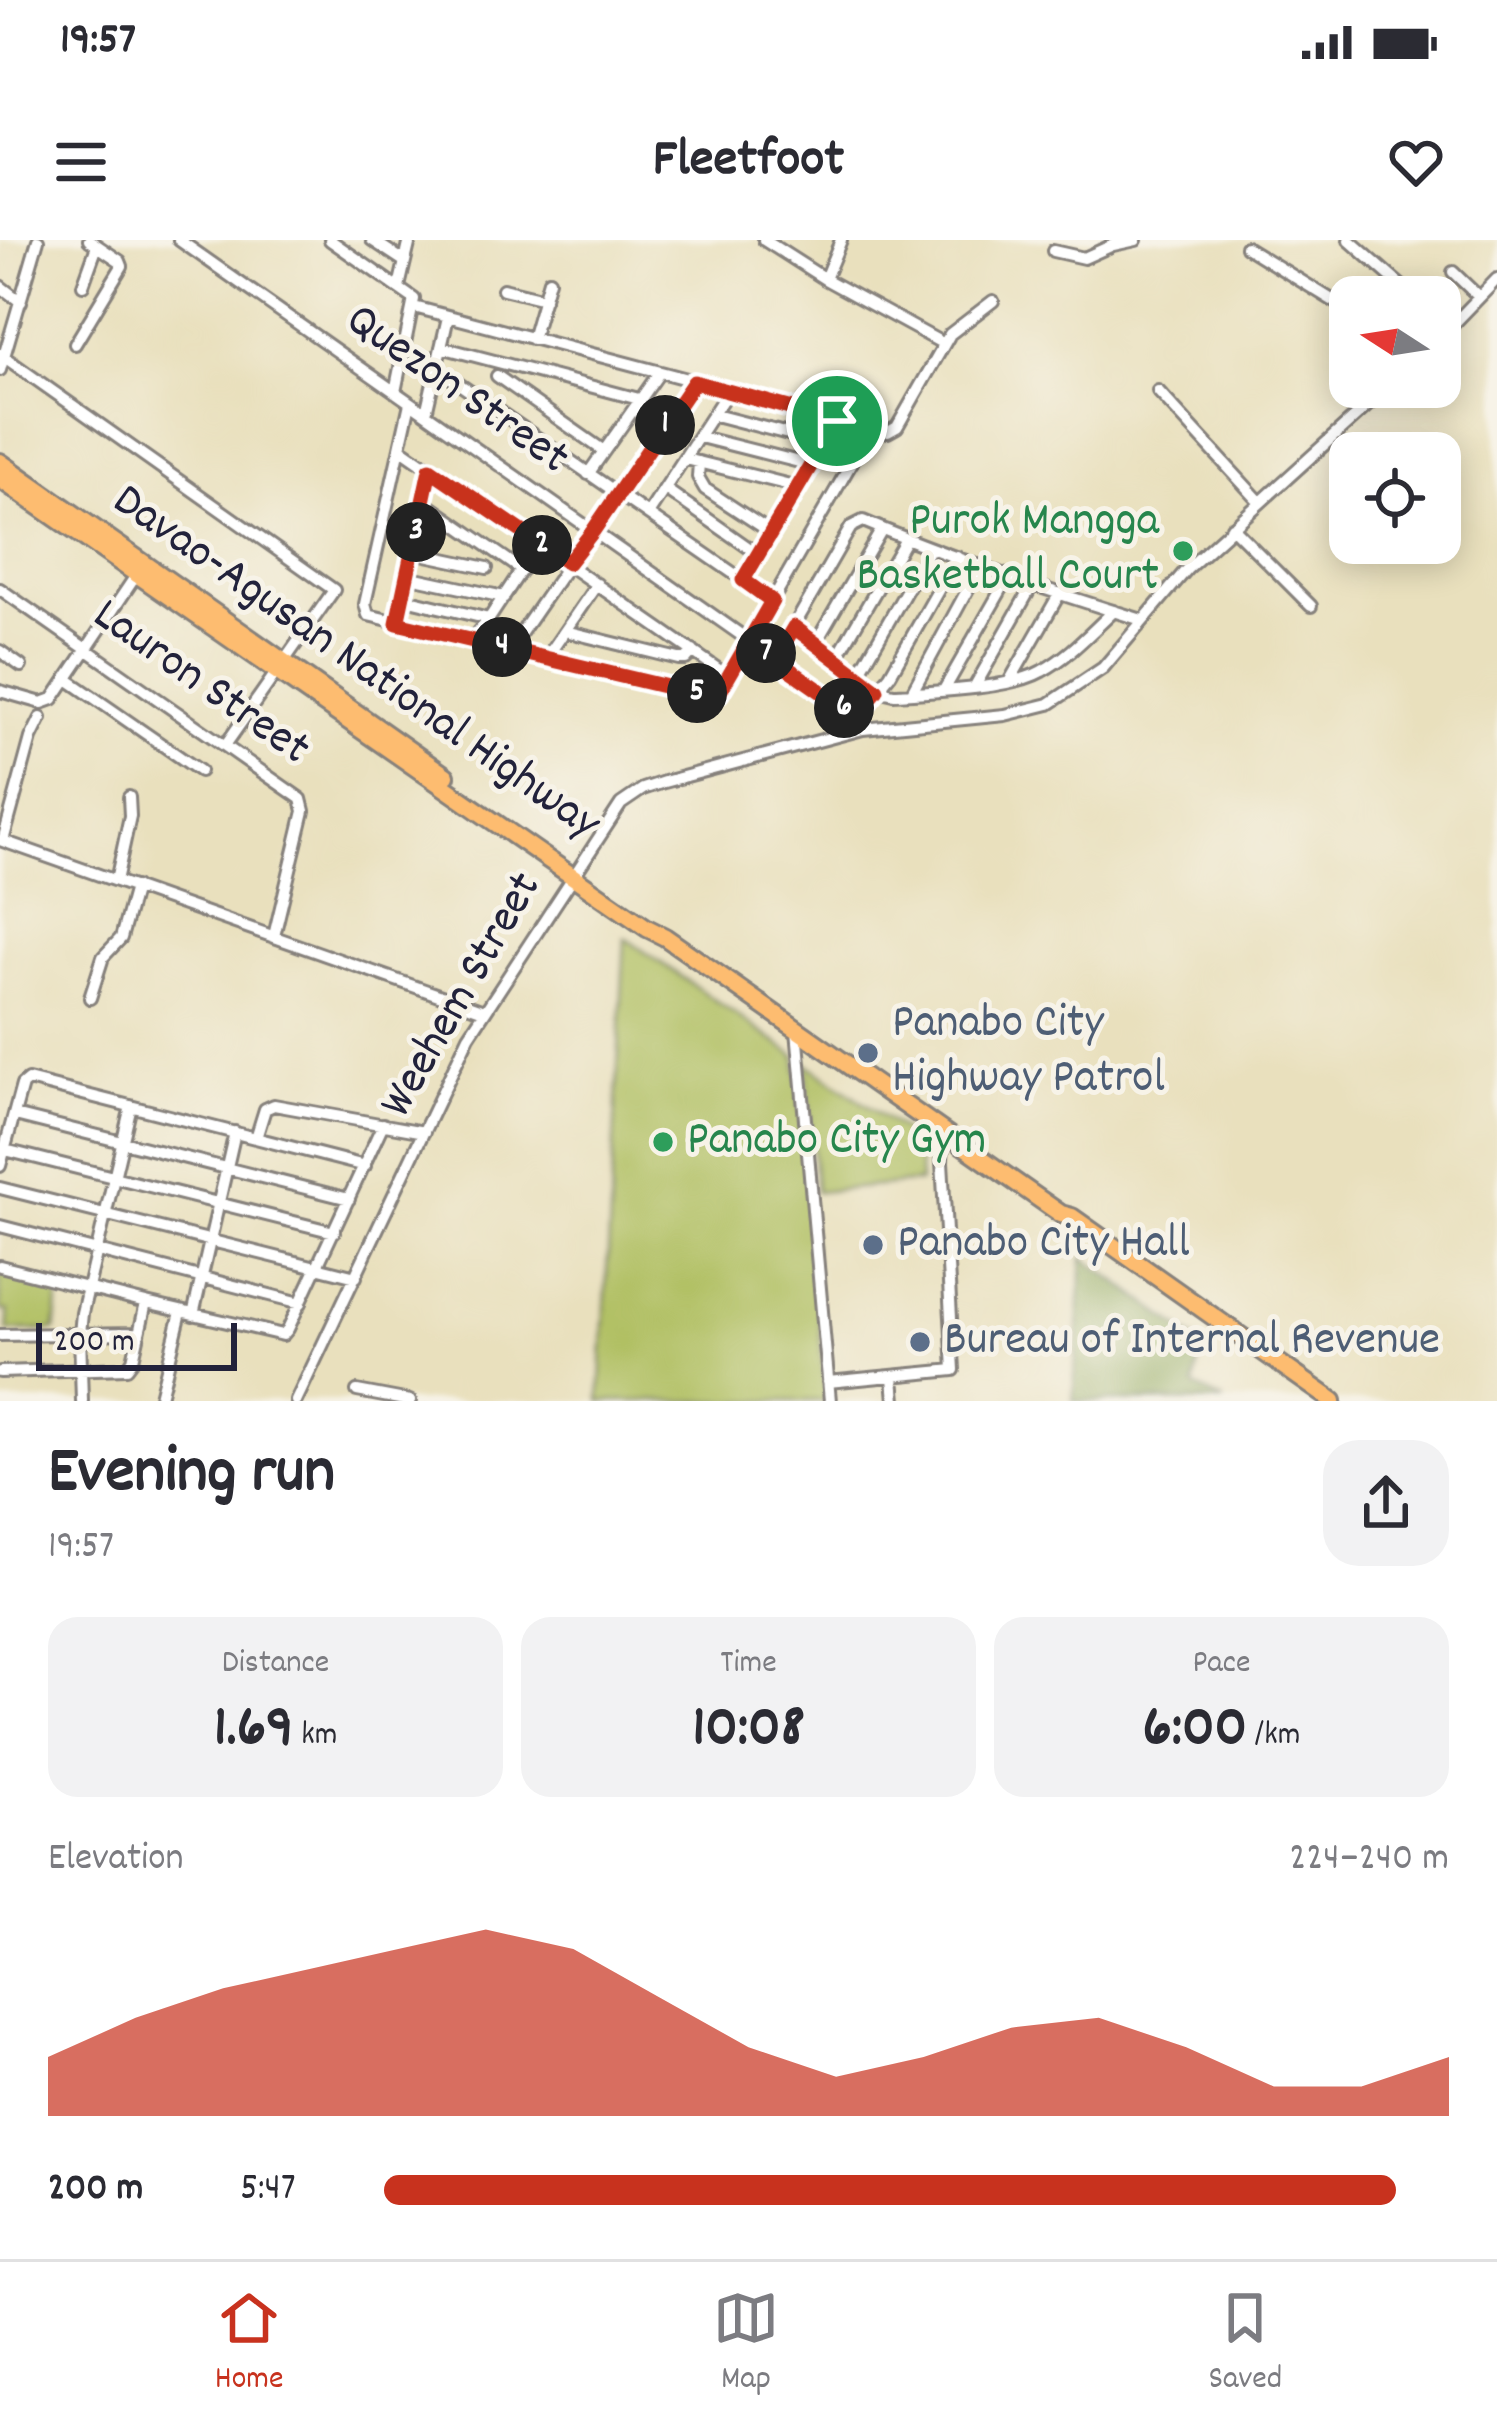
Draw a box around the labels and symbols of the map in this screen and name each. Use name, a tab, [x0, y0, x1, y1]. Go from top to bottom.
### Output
north arrow	[1329, 276, 1461, 408]
street label: Quezon Street	[330, 288, 582, 494]
pin	[786, 370, 888, 472]
pin: 1	[635, 395, 695, 455]
street label: Davao-Agusan National Highway	[97, 469, 614, 860]
place label: Purok Mangga Basketball Court	[857, 489, 1160, 613]
pin: 3	[386, 502, 446, 562]
pin: 2	[512, 515, 572, 575]
marker: Purok Mangga Basketball Court	[1170, 538, 1196, 564]
street label: Lauron Street	[77, 584, 323, 784]
pin: 4	[472, 617, 532, 677]
pin: 7	[736, 623, 796, 683]
pin: 5	[667, 663, 727, 723]
pin: 6	[814, 678, 874, 738]
street label: Weehem Street	[365, 860, 561, 1132]
place label: Panabo City Highway Patrol	[892, 991, 1165, 1115]
marker: Panabo City Highway Patrol	[855, 1040, 881, 1066]
place label: Panabo City Gym	[687, 1108, 986, 1177]
marker: Panabo City Gym	[650, 1129, 676, 1155]
place label: Panabo City Hall	[897, 1211, 1190, 1280]
marker: Panabo City Hall	[860, 1232, 886, 1258]
place label: Bureau of Internal Revenue	[944, 1308, 1440, 1377]
scale bar	[36, 1317, 237, 1370]
marker: Bureau of Internal Revenue	[907, 1329, 933, 1355]

